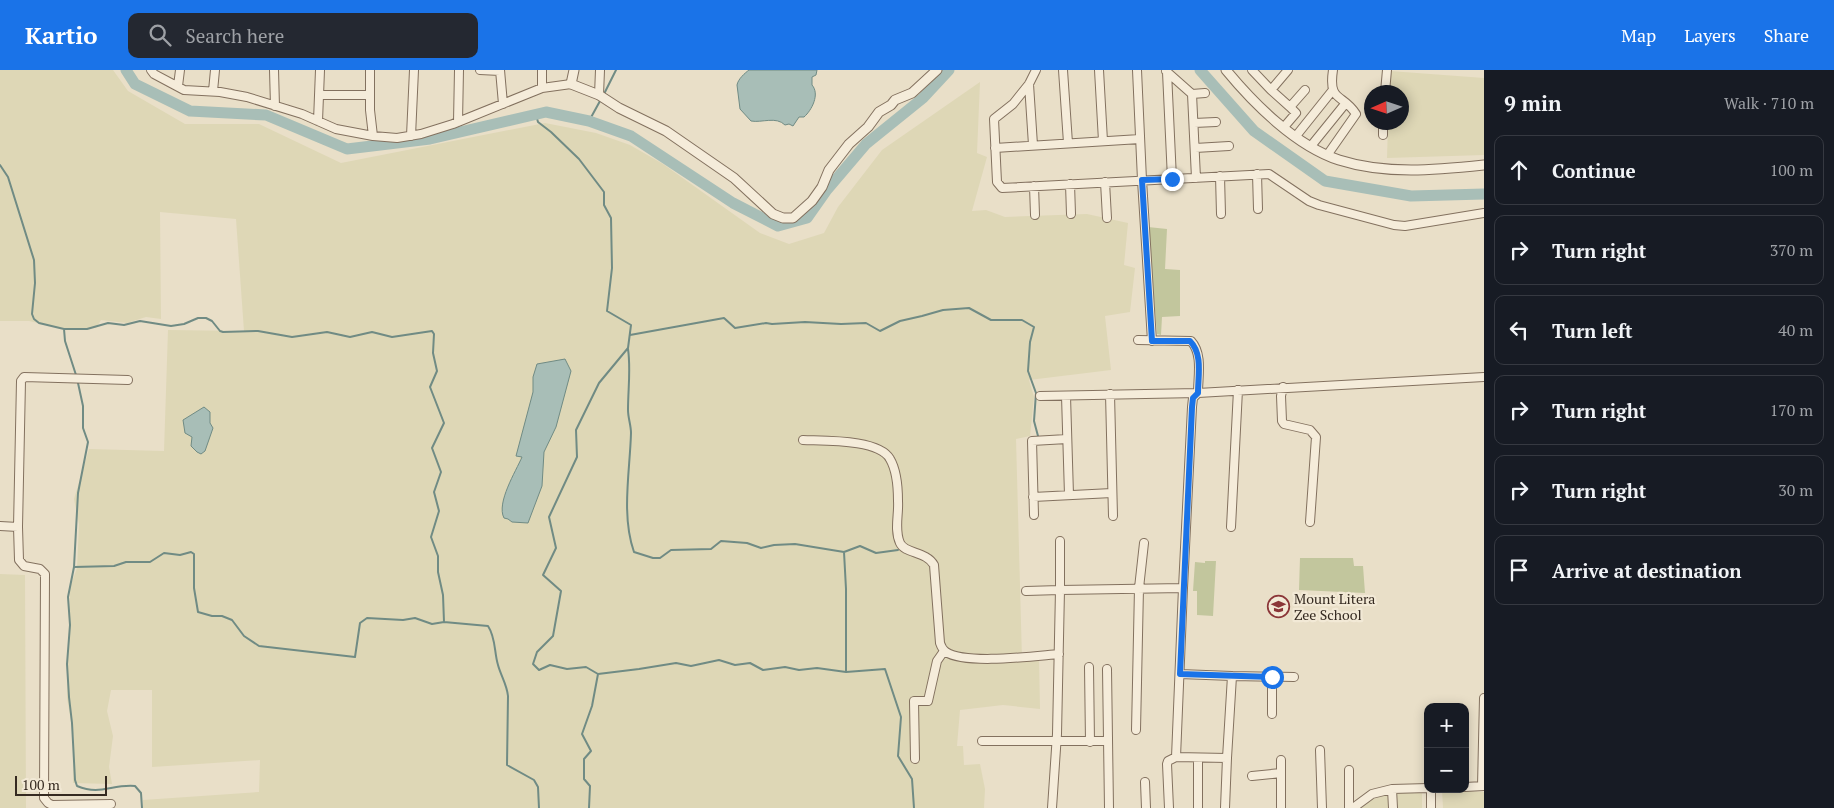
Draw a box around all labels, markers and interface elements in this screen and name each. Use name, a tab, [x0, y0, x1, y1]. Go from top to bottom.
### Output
search box	[128, 13, 478, 58]
text: Kartio	[25, 19, 98, 51]
icon: search	[146, 21, 174, 49]
text: Search here	[186, 23, 284, 48]
text: Map	[1621, 23, 1656, 47]
text: Layers	[1684, 23, 1736, 47]
text: Share	[1764, 23, 1809, 47]
north arrow	[1364, 85, 1409, 130]
text: 9 min	[1504, 89, 1561, 117]
text: Walk · 710 m	[1724, 92, 1814, 114]
icon: ahead	[1505, 156, 1533, 184]
text: Continue	[1552, 158, 1636, 183]
text: 100 m	[1770, 159, 1813, 181]
route end	[1161, 168, 1184, 191]
icon: right	[1505, 236, 1533, 264]
text: Turn right	[1552, 238, 1646, 263]
text: 370 m	[1770, 239, 1813, 261]
icon: left	[1505, 316, 1533, 344]
text: Turn left	[1552, 318, 1633, 343]
text: 40 m	[1778, 319, 1813, 341]
icon: right	[1505, 396, 1533, 424]
text: Turn right	[1552, 398, 1646, 423]
text: 170 m	[1770, 399, 1813, 421]
icon: right	[1505, 476, 1533, 504]
text: Turn right	[1552, 478, 1646, 503]
text: 30 m	[1778, 479, 1813, 501]
icon: arrive	[1505, 556, 1533, 584]
text: Arrive at destination	[1552, 558, 1741, 583]
place label: Mount Litera Zee School	[1294, 589, 1375, 624]
school or university icon: Mount Litera Zee School	[1266, 594, 1290, 618]
route start	[1261, 666, 1284, 689]
map controls	[1424, 703, 1469, 793]
button: +	[1424, 703, 1469, 748]
button: −	[1424, 748, 1469, 793]
scale bar	[15, 773, 108, 796]
text: 100 m	[22, 775, 60, 794]

